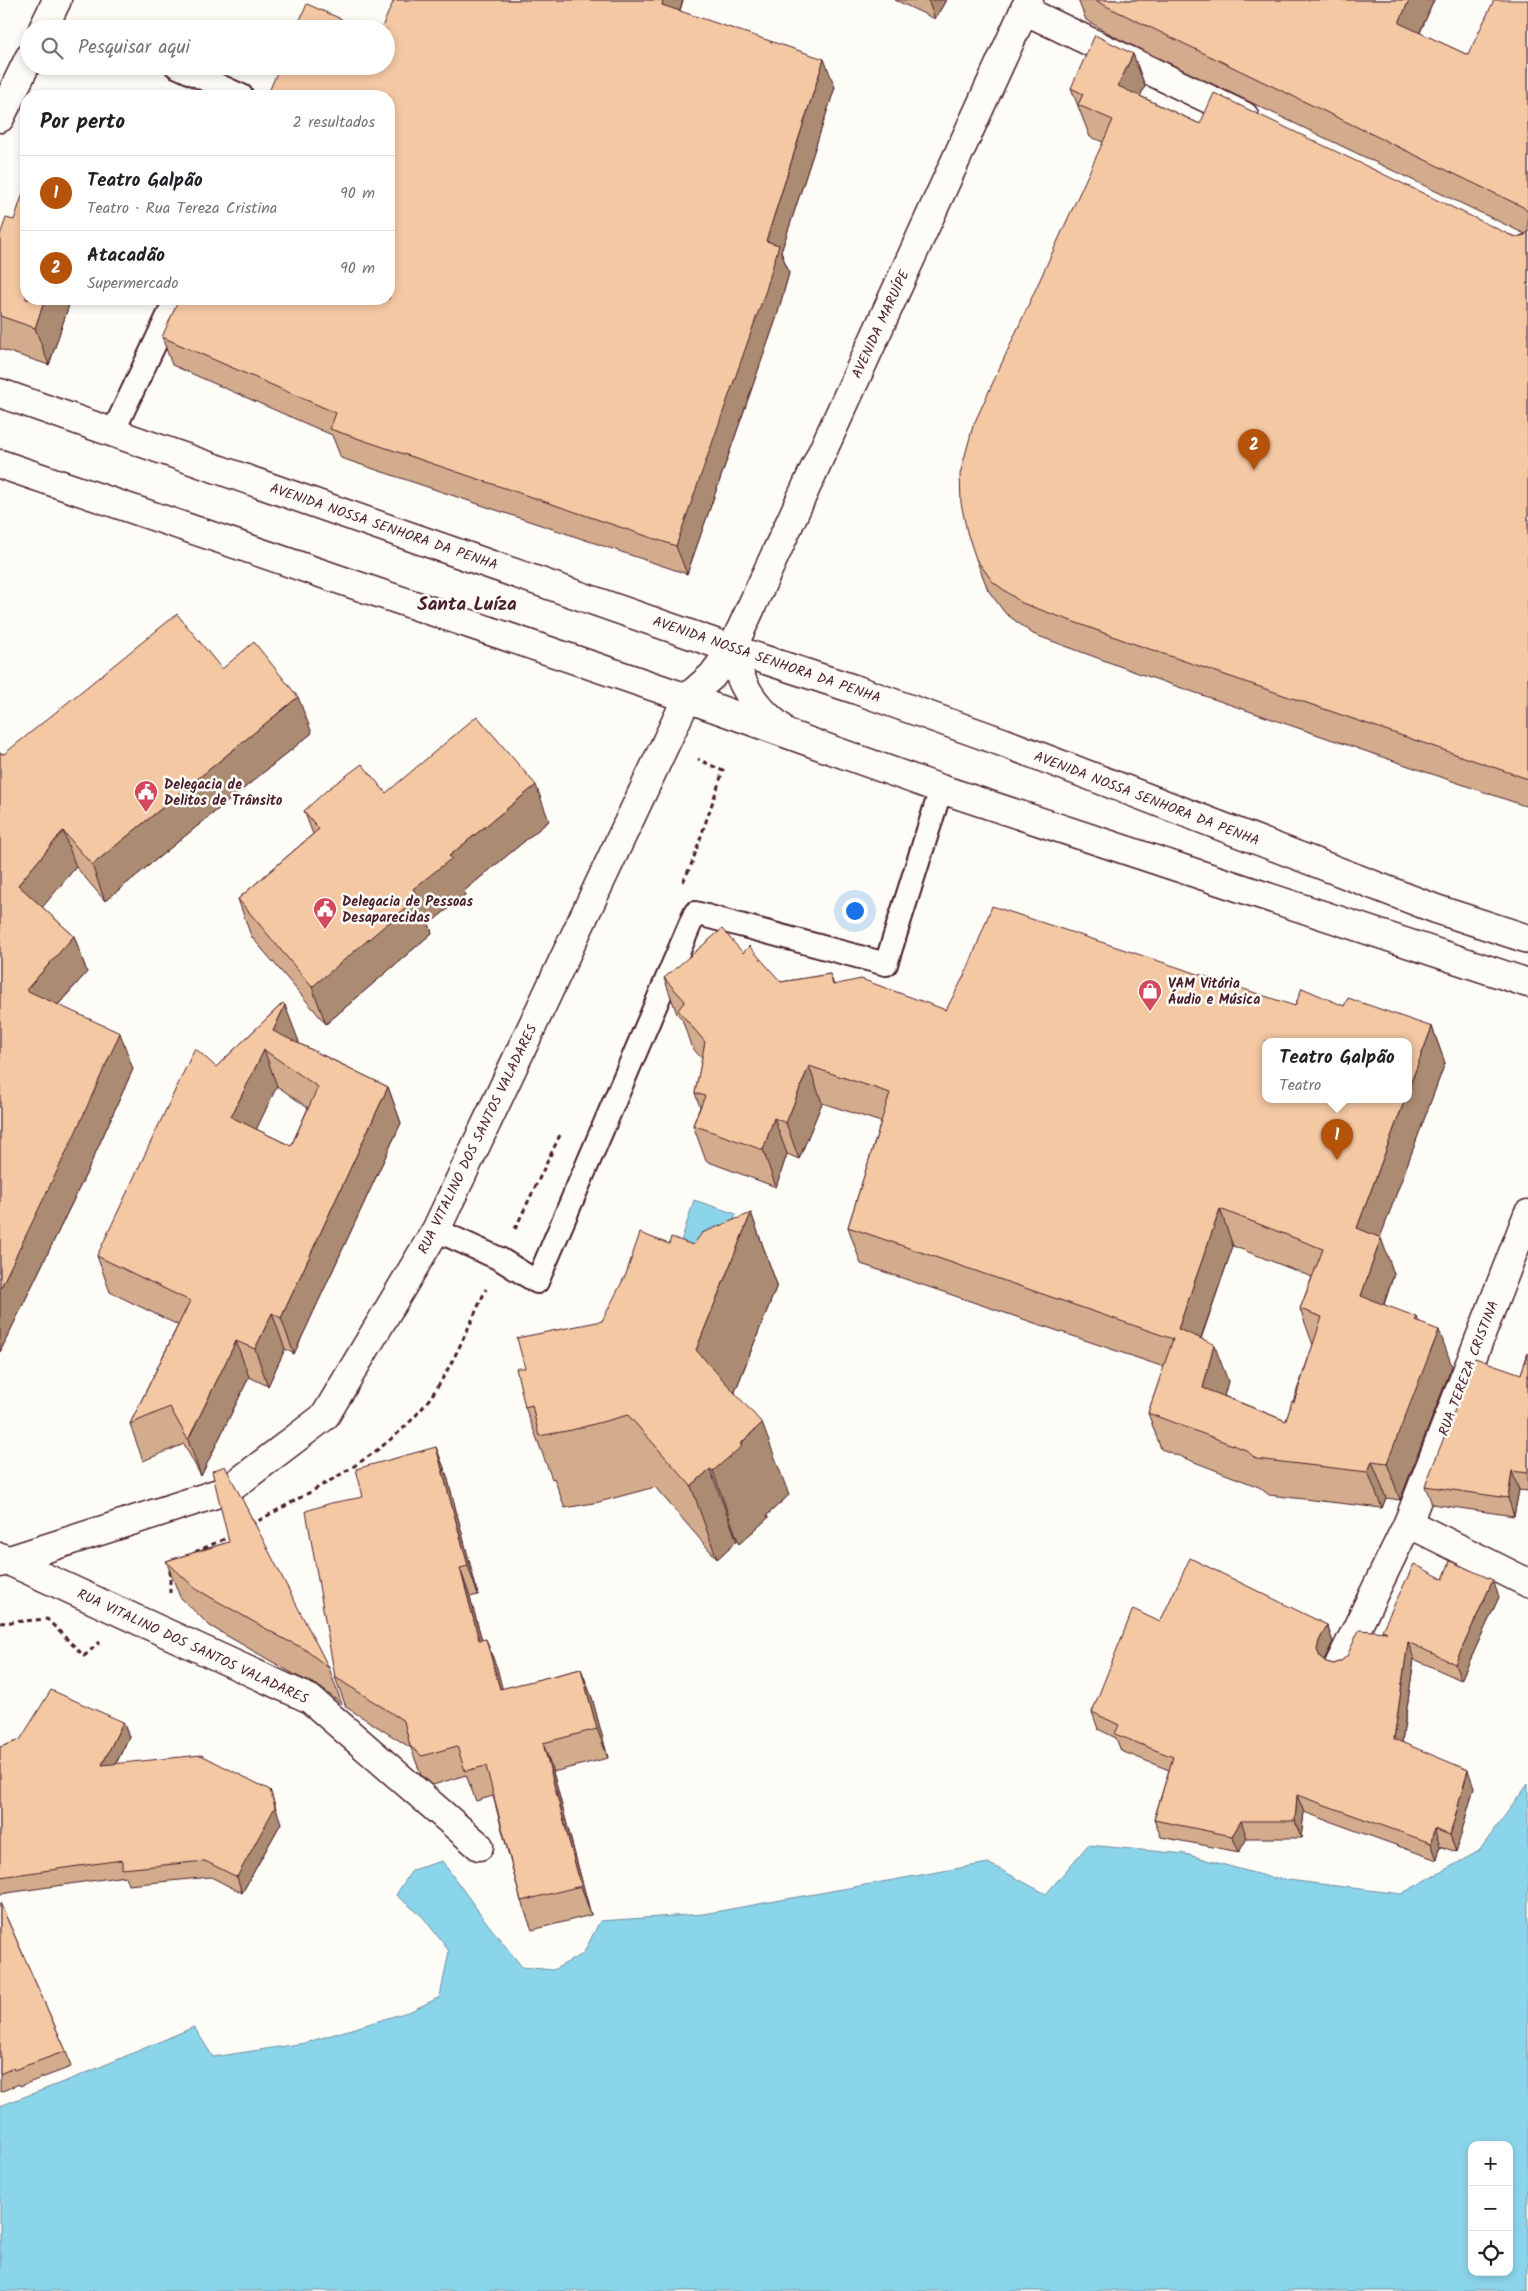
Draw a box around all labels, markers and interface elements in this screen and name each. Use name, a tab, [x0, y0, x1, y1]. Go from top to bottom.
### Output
search box	[20, 20, 395, 75]
text: Pesquisar aqui	[78, 33, 190, 63]
icon: search	[38, 34, 66, 62]
text: Por perto	[40, 106, 125, 139]
text: 2 resultados	[293, 110, 375, 135]
text: Teatro Galpão	[87, 166, 203, 196]
text: 1	[54, 181, 58, 206]
text: 90 m	[340, 181, 375, 206]
text: Teatro · Rua Tereza Cristina	[87, 196, 277, 221]
text: Atacadão	[87, 241, 165, 271]
text: 2	[51, 256, 61, 281]
text: 90 m	[340, 256, 375, 281]
street label: AVENIDA MARUÍPE	[846, 266, 916, 382]
text: Supermercado	[87, 271, 178, 296]
pin: 2	[1238, 429, 1270, 470]
street label: AVENIDA NOSSA SENHORA DA PENHA	[267, 477, 501, 576]
district label: Santa Luíza	[417, 590, 517, 620]
street label: AVENIDA NOSSA SENHORA DA PENHA	[650, 610, 884, 709]
street label: AVENIDA NOSSA SENHORA DA PENHA	[1031, 746, 1263, 852]
place label: Delegacia de Delitos de Trânsito	[164, 774, 283, 812]
public building icon: Delegacia de Delitos de Trânsito	[133, 779, 159, 813]
place label: Delegacia de Pessoas Desaparecidas	[342, 891, 473, 929]
public building icon: Delegacia de Pessoas Desaparecidas	[312, 896, 338, 930]
your location	[842, 898, 868, 924]
place label: VAM Vitória Áudio e Música	[1168, 973, 1260, 1011]
shop icon: VAM Vitória Áudio e Música	[1137, 978, 1163, 1012]
street label: RUA VITALINO DOS SANTOS VALADARES	[413, 1021, 543, 1258]
popup	[1262, 1038, 1412, 1103]
text: Teatro Galpão	[1279, 1043, 1395, 1073]
text: Teatro	[1279, 1073, 1321, 1098]
pin: 1	[1321, 1119, 1353, 1160]
street label: RUA TEREZA CRISTINA	[1433, 1297, 1505, 1439]
street label: RUA VITALINO DOS SANTOS VALADARES	[73, 1584, 312, 1711]
map controls	[1468, 2141, 1513, 2276]
button: +	[1468, 2141, 1513, 2186]
button: −	[1468, 2186, 1513, 2231]
button: locate	[1468, 2231, 1513, 2276]

